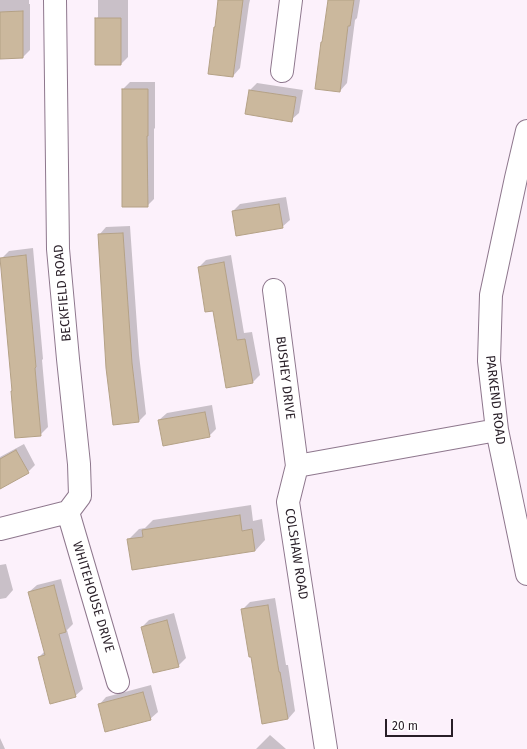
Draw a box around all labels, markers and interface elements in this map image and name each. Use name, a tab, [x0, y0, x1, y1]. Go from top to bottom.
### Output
street label: BECKFIELD ROAD	[51, 244, 75, 342]
street label: BUSHEY DRIVE	[272, 335, 298, 421]
street label: PARKEND ROAD	[482, 354, 508, 446]
street label: COLSHAW ROAD	[281, 507, 311, 601]
street label: WHITEHOUSE DRIVE	[69, 540, 117, 654]
scale bar	[387, 711, 455, 737]
text: 20 m	[392, 719, 418, 733]

